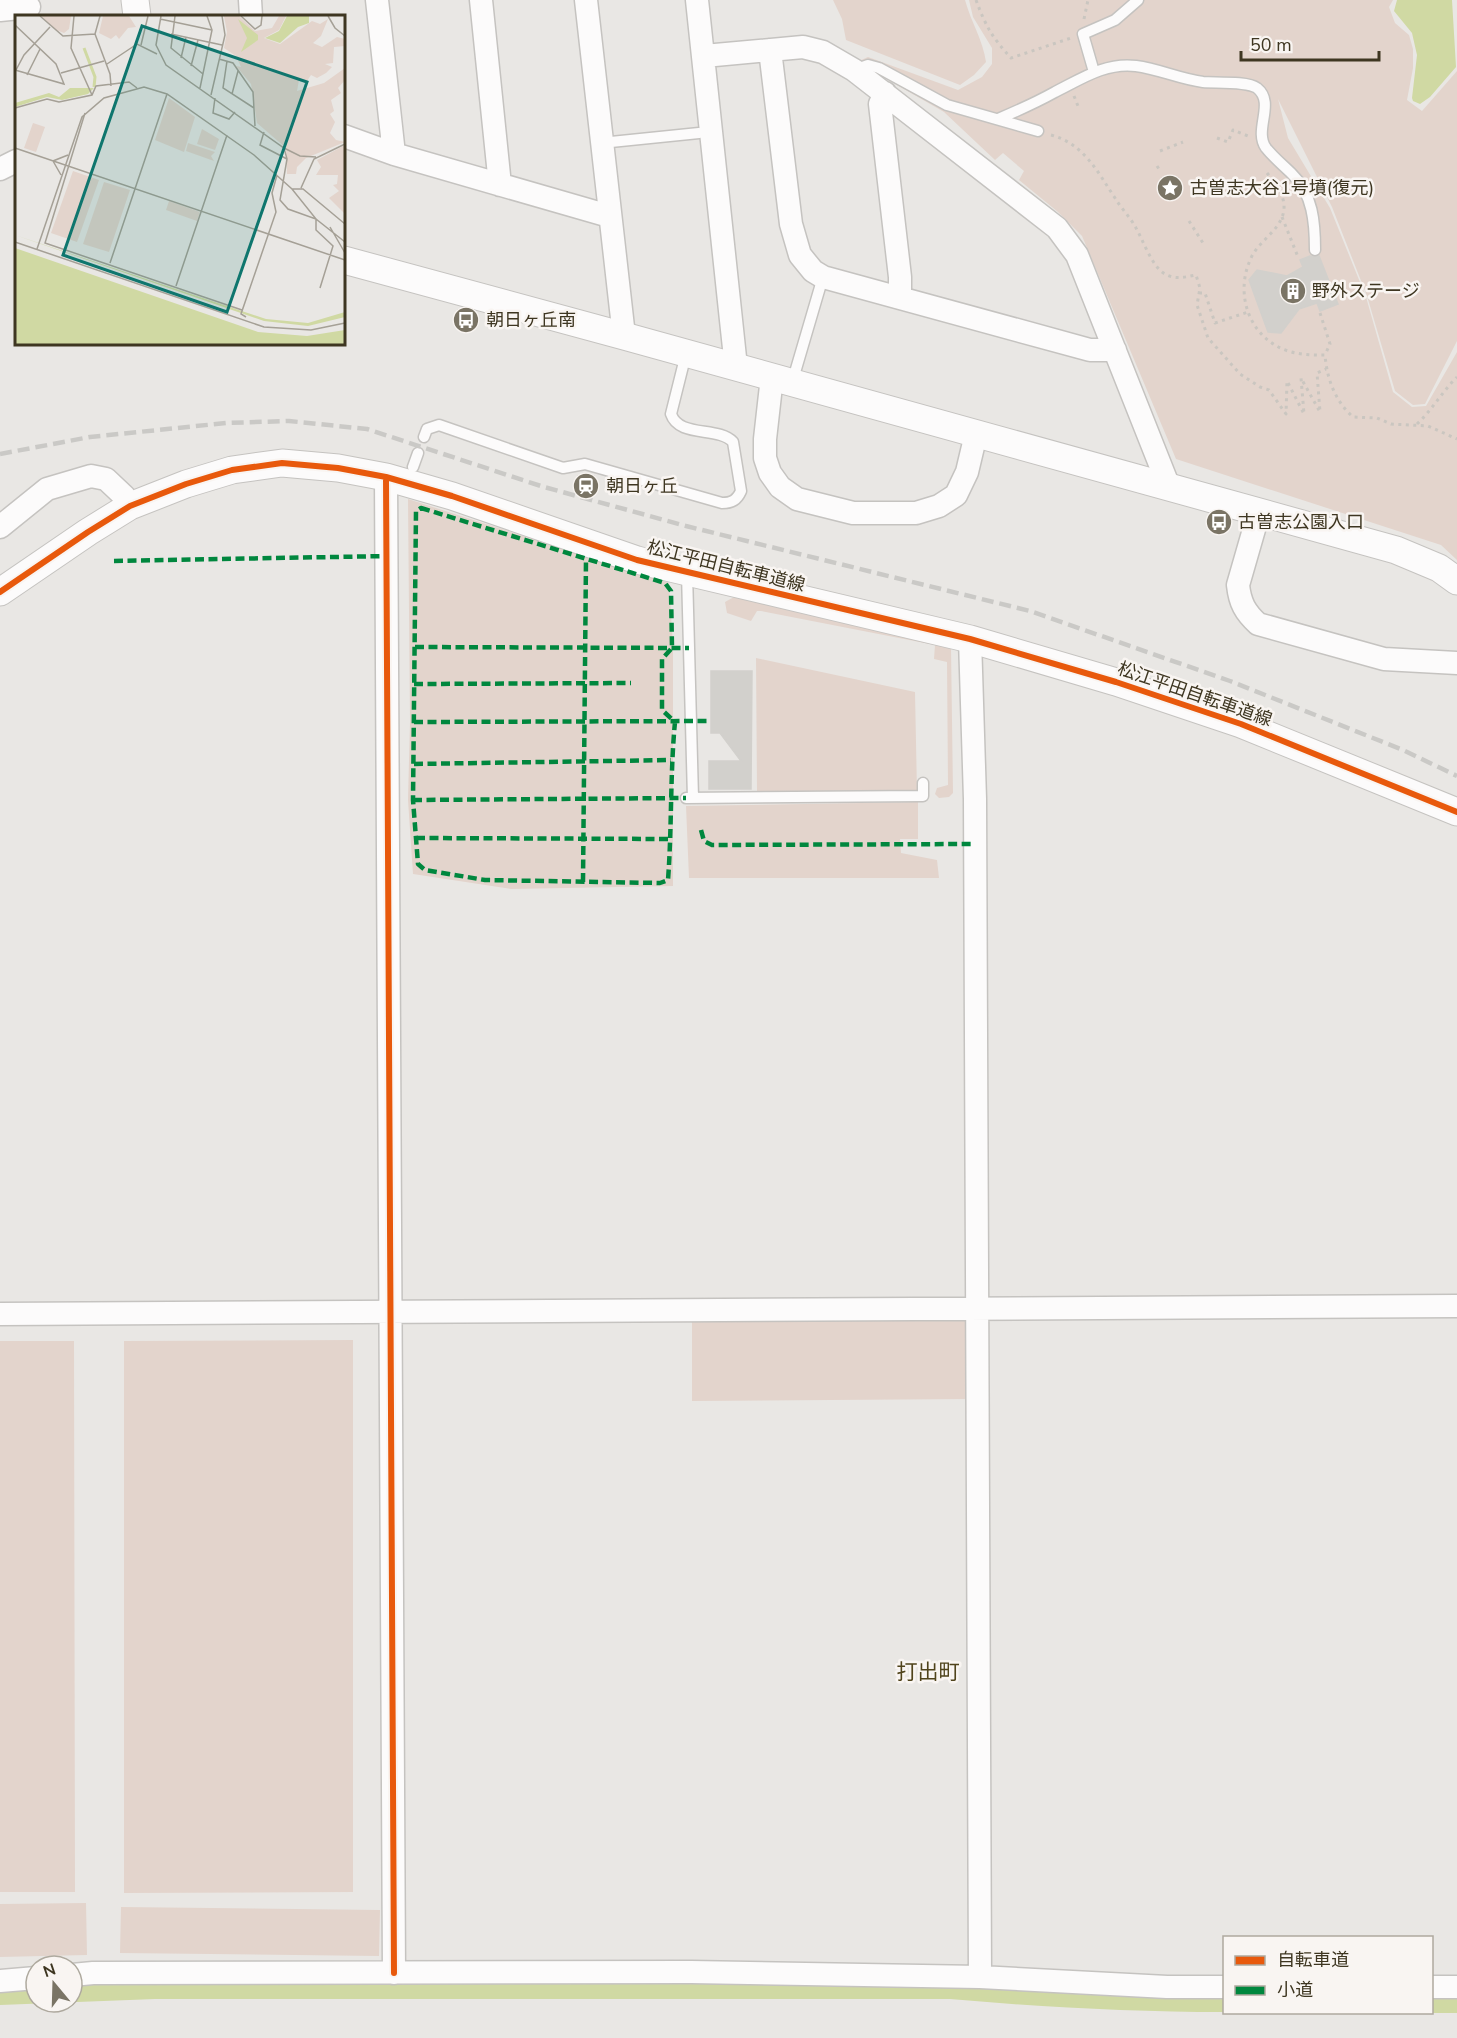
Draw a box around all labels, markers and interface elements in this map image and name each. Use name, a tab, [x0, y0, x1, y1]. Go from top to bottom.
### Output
inset map	[15, 15, 345, 345]
scale bar	[1241, 24, 1379, 62]
text: 50 m	[1250, 33, 1292, 57]
place icon: 古曽志大谷1号墳(復元)	[1155, 173, 1185, 203]
place label: 古曽志大谷1号墳(復元)	[1190, 176, 1374, 200]
building icon: 野外ステージ	[1278, 276, 1308, 306]
place label: 野外ステージ	[1312, 279, 1420, 303]
bus stop icon: 朝日ヶ丘南	[451, 305, 481, 335]
place label: 朝日ヶ丘南	[486, 308, 576, 332]
station icon: 朝日ヶ丘	[571, 471, 601, 501]
place label: 朝日ヶ丘	[606, 474, 678, 498]
bus stop icon: 古曽志公園入口	[1204, 507, 1234, 537]
place label: 古曽志公園入口	[1238, 510, 1364, 534]
street label: 松江平田自転車道線	[645, 535, 807, 597]
street label: 松江平田自転車道線	[1115, 656, 1275, 732]
district label: 打出町	[897, 1658, 960, 1686]
legend	[1223, 1936, 1433, 2014]
text: 自転車道	[1277, 1948, 1349, 1972]
north arrow	[24, 1954, 84, 2014]
text: N	[40, 1958, 59, 1983]
text: 小道	[1277, 1978, 1313, 2002]

